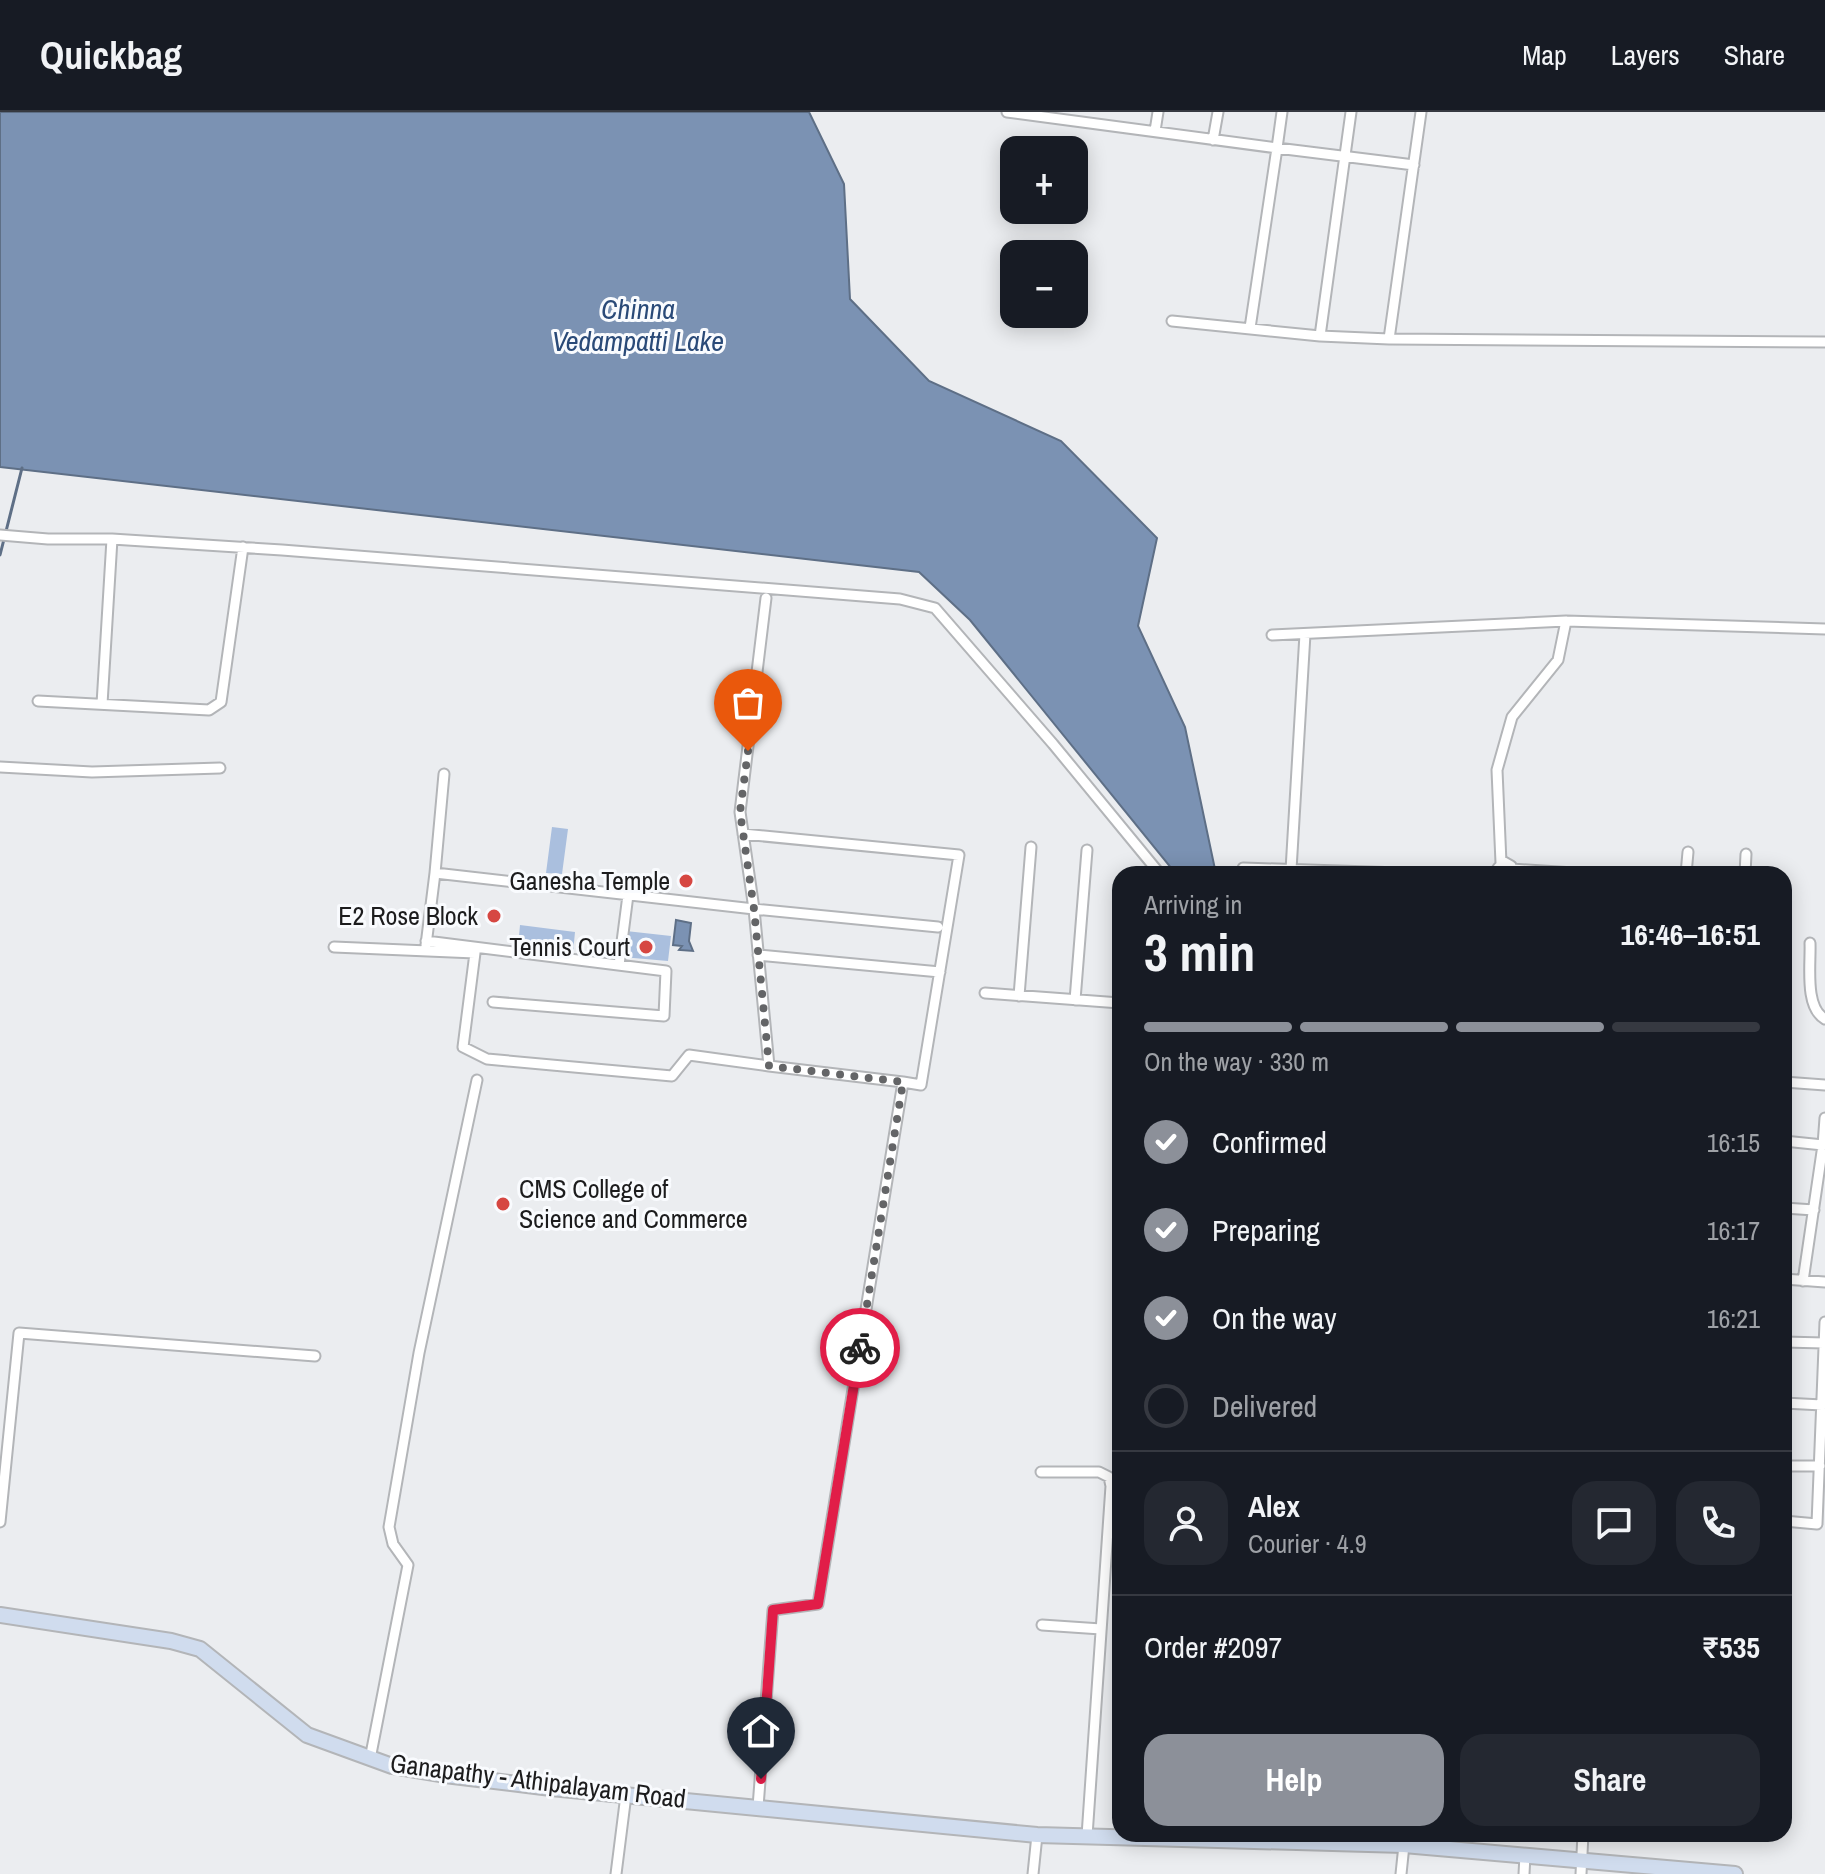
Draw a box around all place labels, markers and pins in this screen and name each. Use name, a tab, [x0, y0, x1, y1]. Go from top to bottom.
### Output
pin	[714, 669, 782, 751]
place label: Ganesha Temple	[509, 863, 670, 898]
marker: Ganesha Temple	[677, 872, 695, 890]
place label: E2 Rose Block	[338, 898, 478, 933]
marker: E2 Rose Block	[485, 907, 503, 925]
place label: Tennis Court	[509, 929, 630, 964]
marker: Tennis Court	[637, 938, 655, 956]
place label: CMS College of Science and Commerce	[519, 1171, 748, 1236]
marker: CMS College of Science and Commerce	[494, 1195, 512, 1213]
pin	[727, 1697, 795, 1779]

